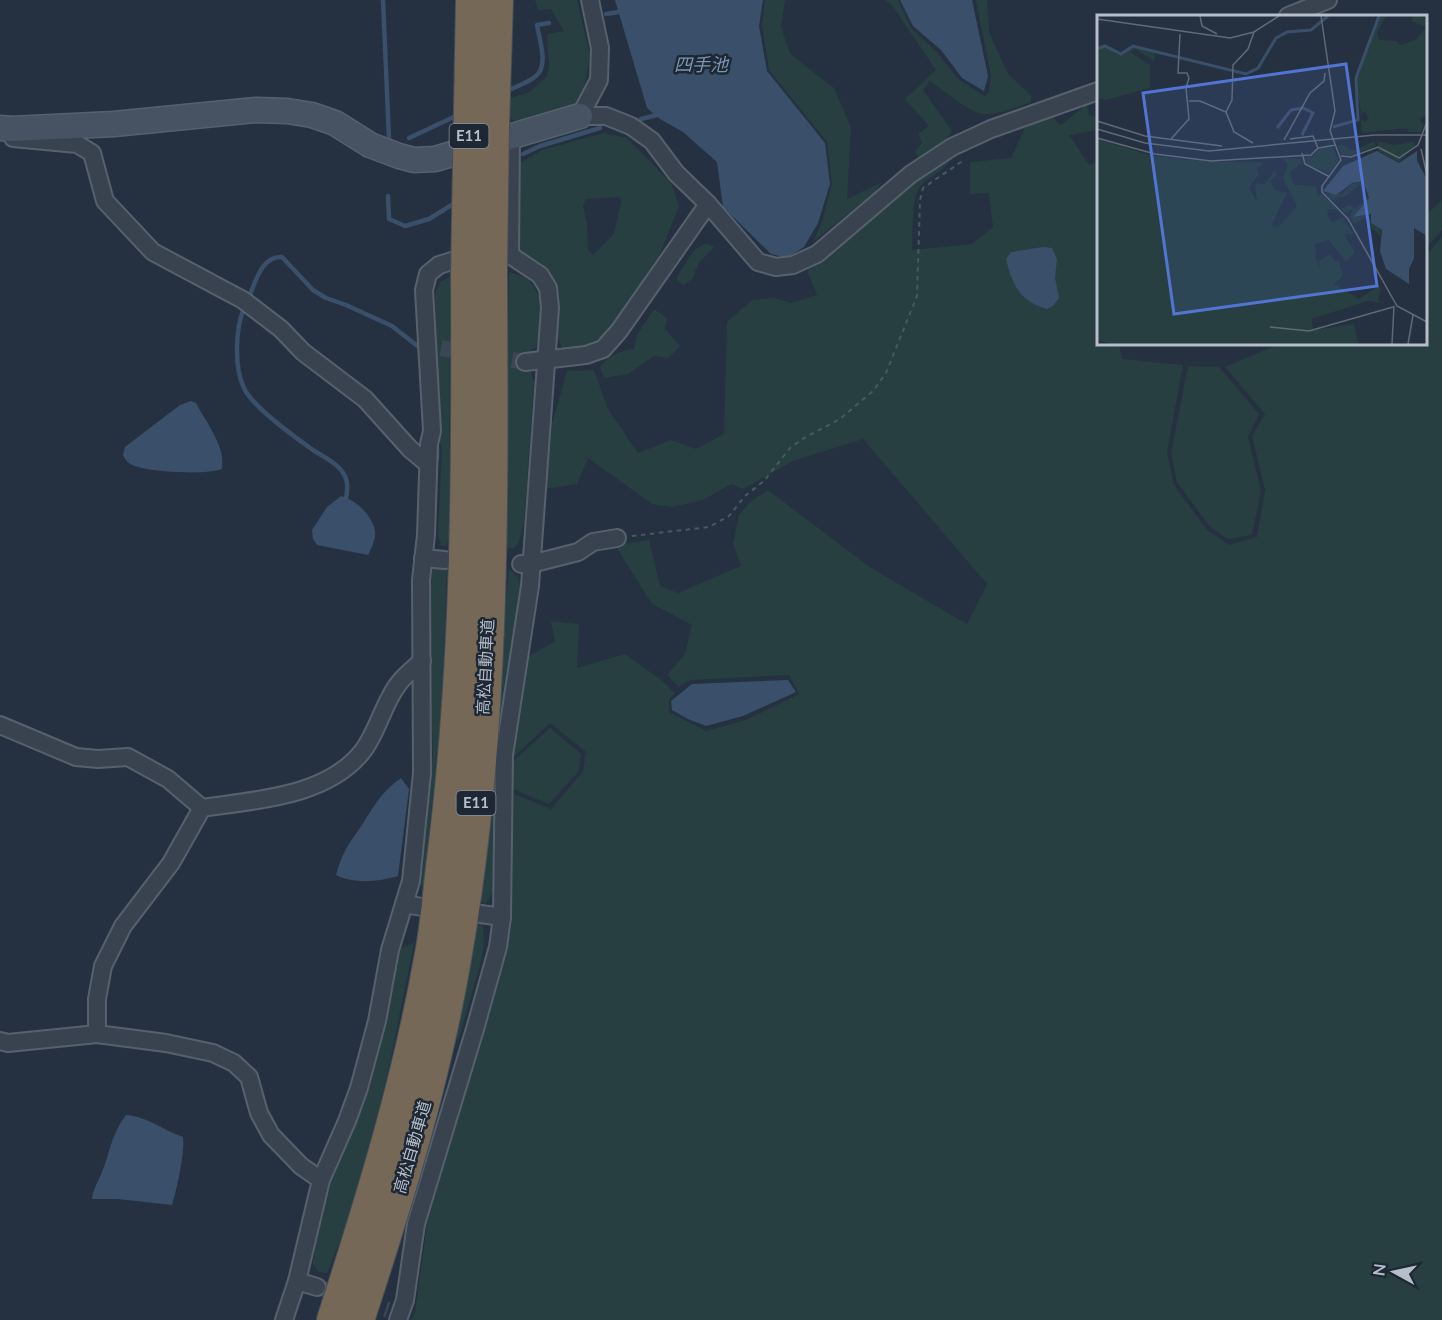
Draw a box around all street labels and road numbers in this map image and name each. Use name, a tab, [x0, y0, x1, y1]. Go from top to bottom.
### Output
road number: E11	[450, 124, 488, 148]
street label: 高松自動車道	[473, 619, 497, 715]
road number: E11	[456, 791, 496, 815]
street label: 高松自動車道	[389, 1098, 434, 1196]

